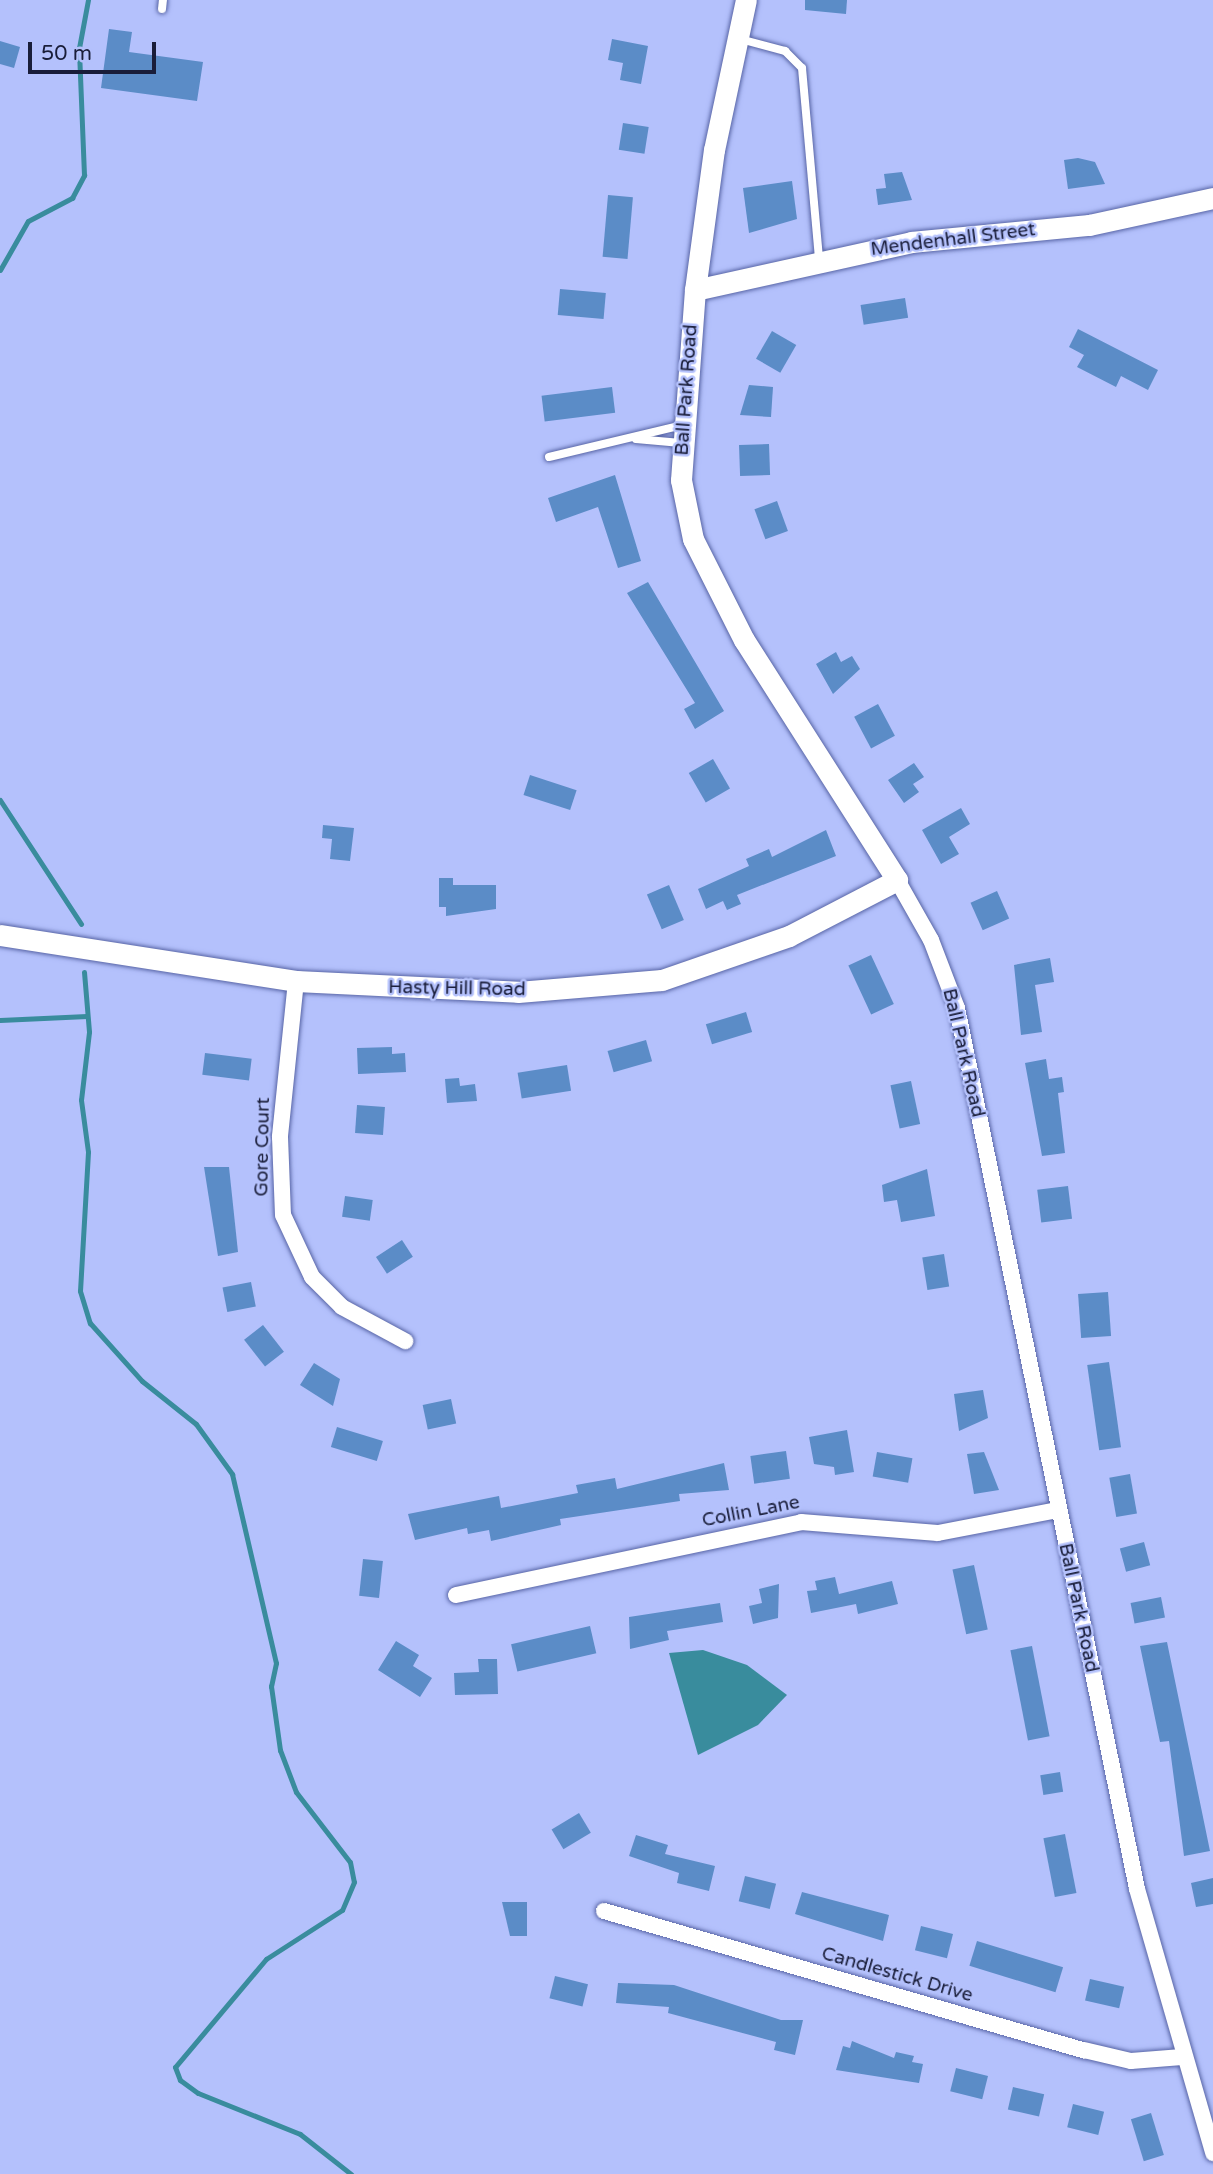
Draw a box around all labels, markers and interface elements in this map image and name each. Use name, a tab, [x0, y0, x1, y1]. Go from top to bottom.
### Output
scale bar	[32, 28, 159, 72]
text: 50 m	[41, 41, 92, 66]
street label: Mendenhall Street	[869, 219, 1037, 261]
street label: Ball Park Road	[671, 324, 703, 456]
street label: Hasty Hill Road	[388, 976, 526, 1002]
street label: Ball Park Road	[937, 986, 989, 1120]
street label: Gore Court	[251, 1097, 275, 1197]
street label: Collin Lane	[700, 1491, 802, 1533]
street label: Ball Park Road	[1053, 1541, 1103, 1675]
street label: Candlestick Drive	[819, 1943, 975, 2007]

